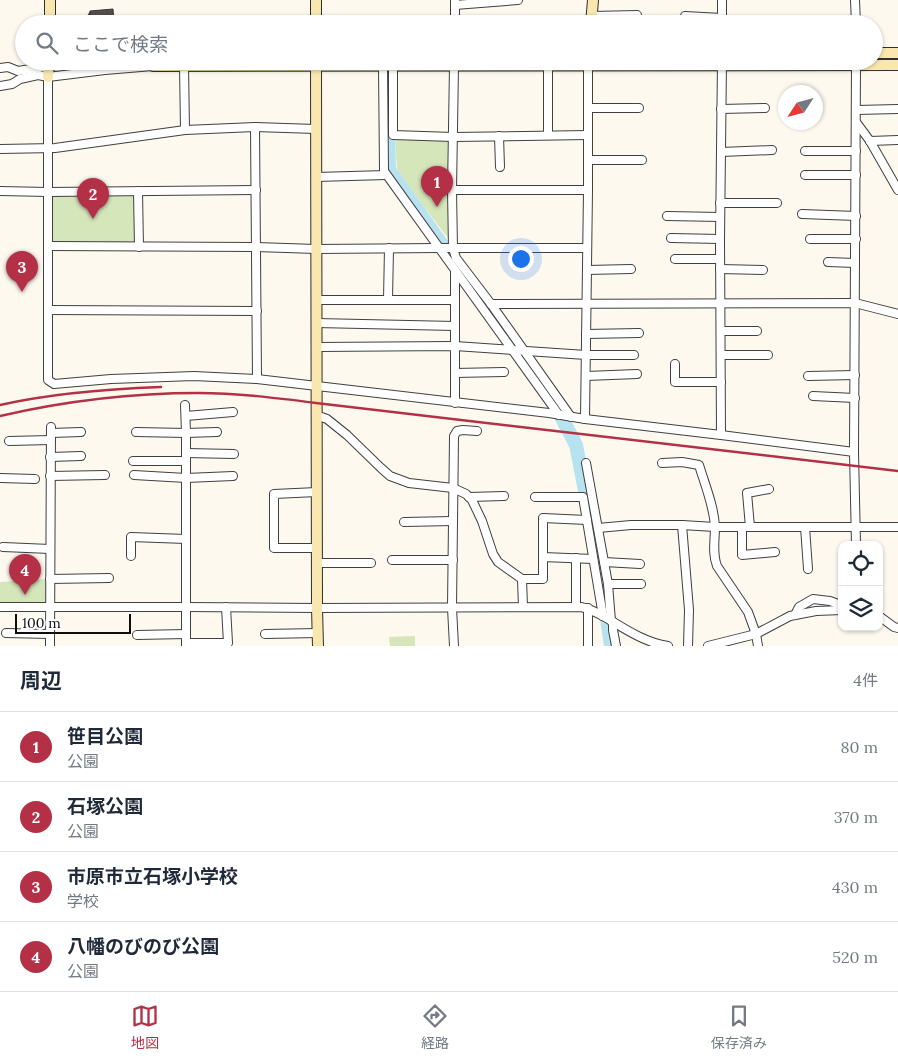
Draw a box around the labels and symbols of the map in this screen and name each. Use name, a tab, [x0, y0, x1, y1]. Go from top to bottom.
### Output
north arrow	[778, 85, 823, 130]
pin: 1	[421, 166, 453, 207]
pin: 2	[77, 178, 109, 219]
your location	[508, 246, 534, 272]
pin: 3	[6, 251, 38, 292]
pin: 4	[9, 554, 41, 595]
scale bar	[15, 611, 131, 634]

